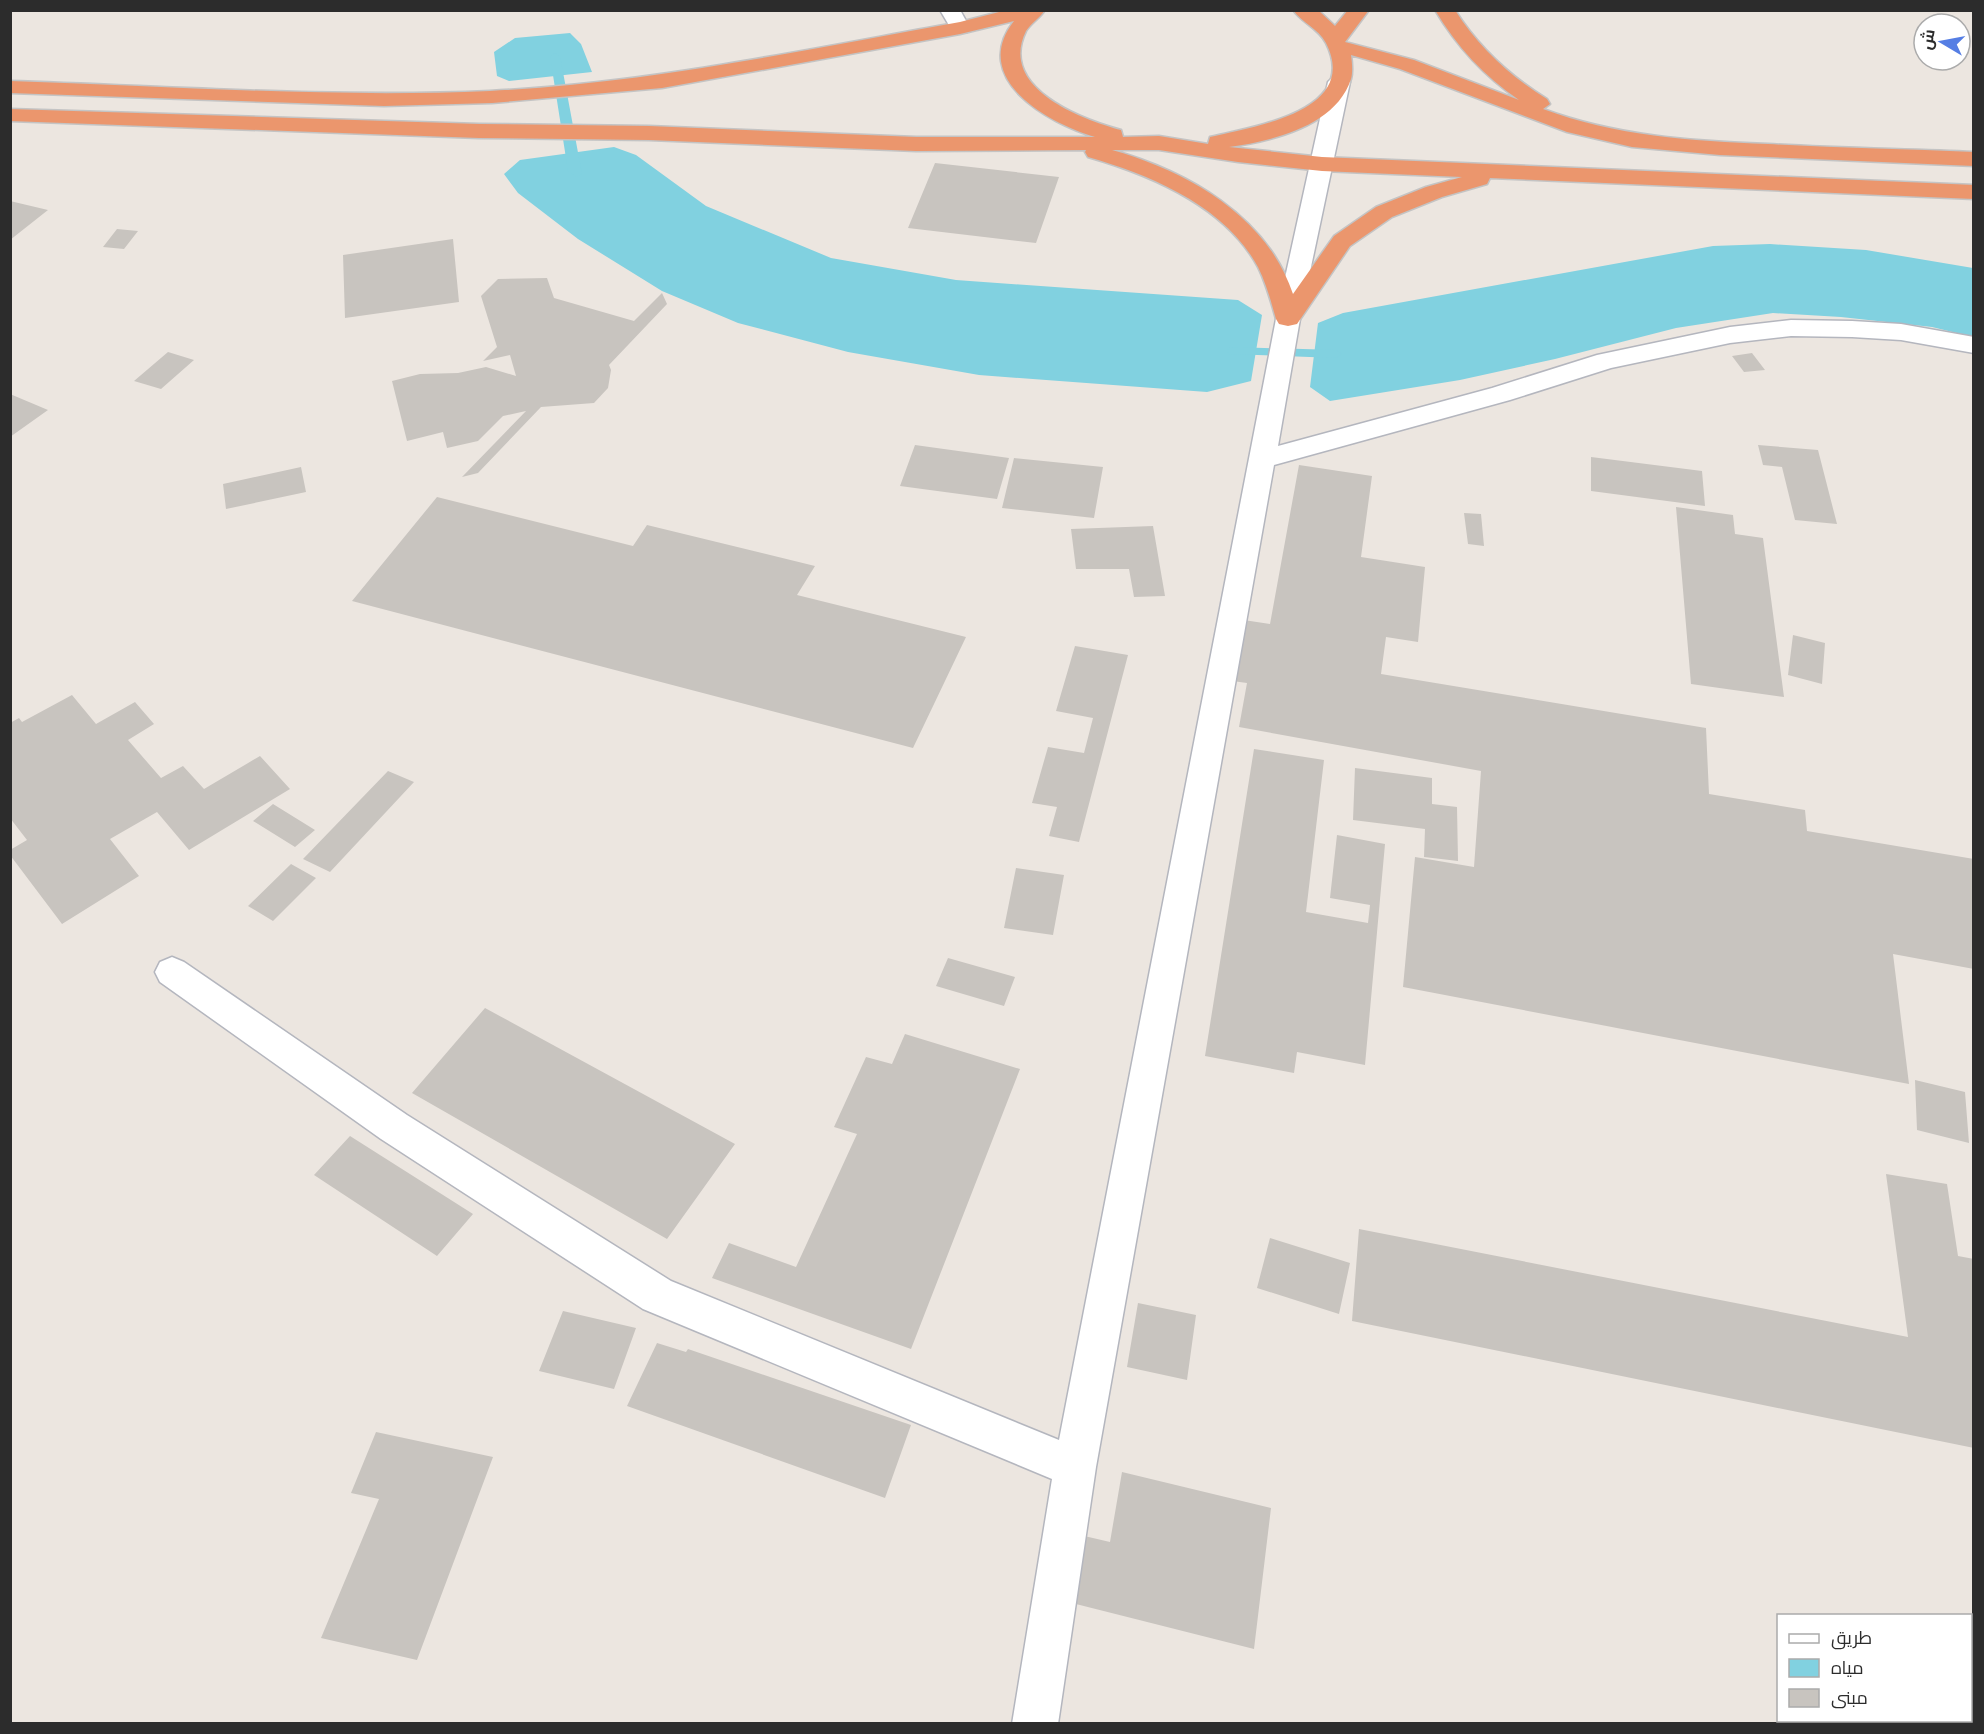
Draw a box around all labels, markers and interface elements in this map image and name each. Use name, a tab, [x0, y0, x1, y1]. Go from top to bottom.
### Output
north arrow	[1912, 12, 1972, 72]
text: ش	[1916, 28, 1939, 51]
legend	[1777, 1614, 1972, 1722]
text: طريق	[1831, 1626, 1872, 1650]
text: مياه	[1831, 1656, 1864, 1678]
text: مبنى	[1831, 1686, 1868, 1709]

